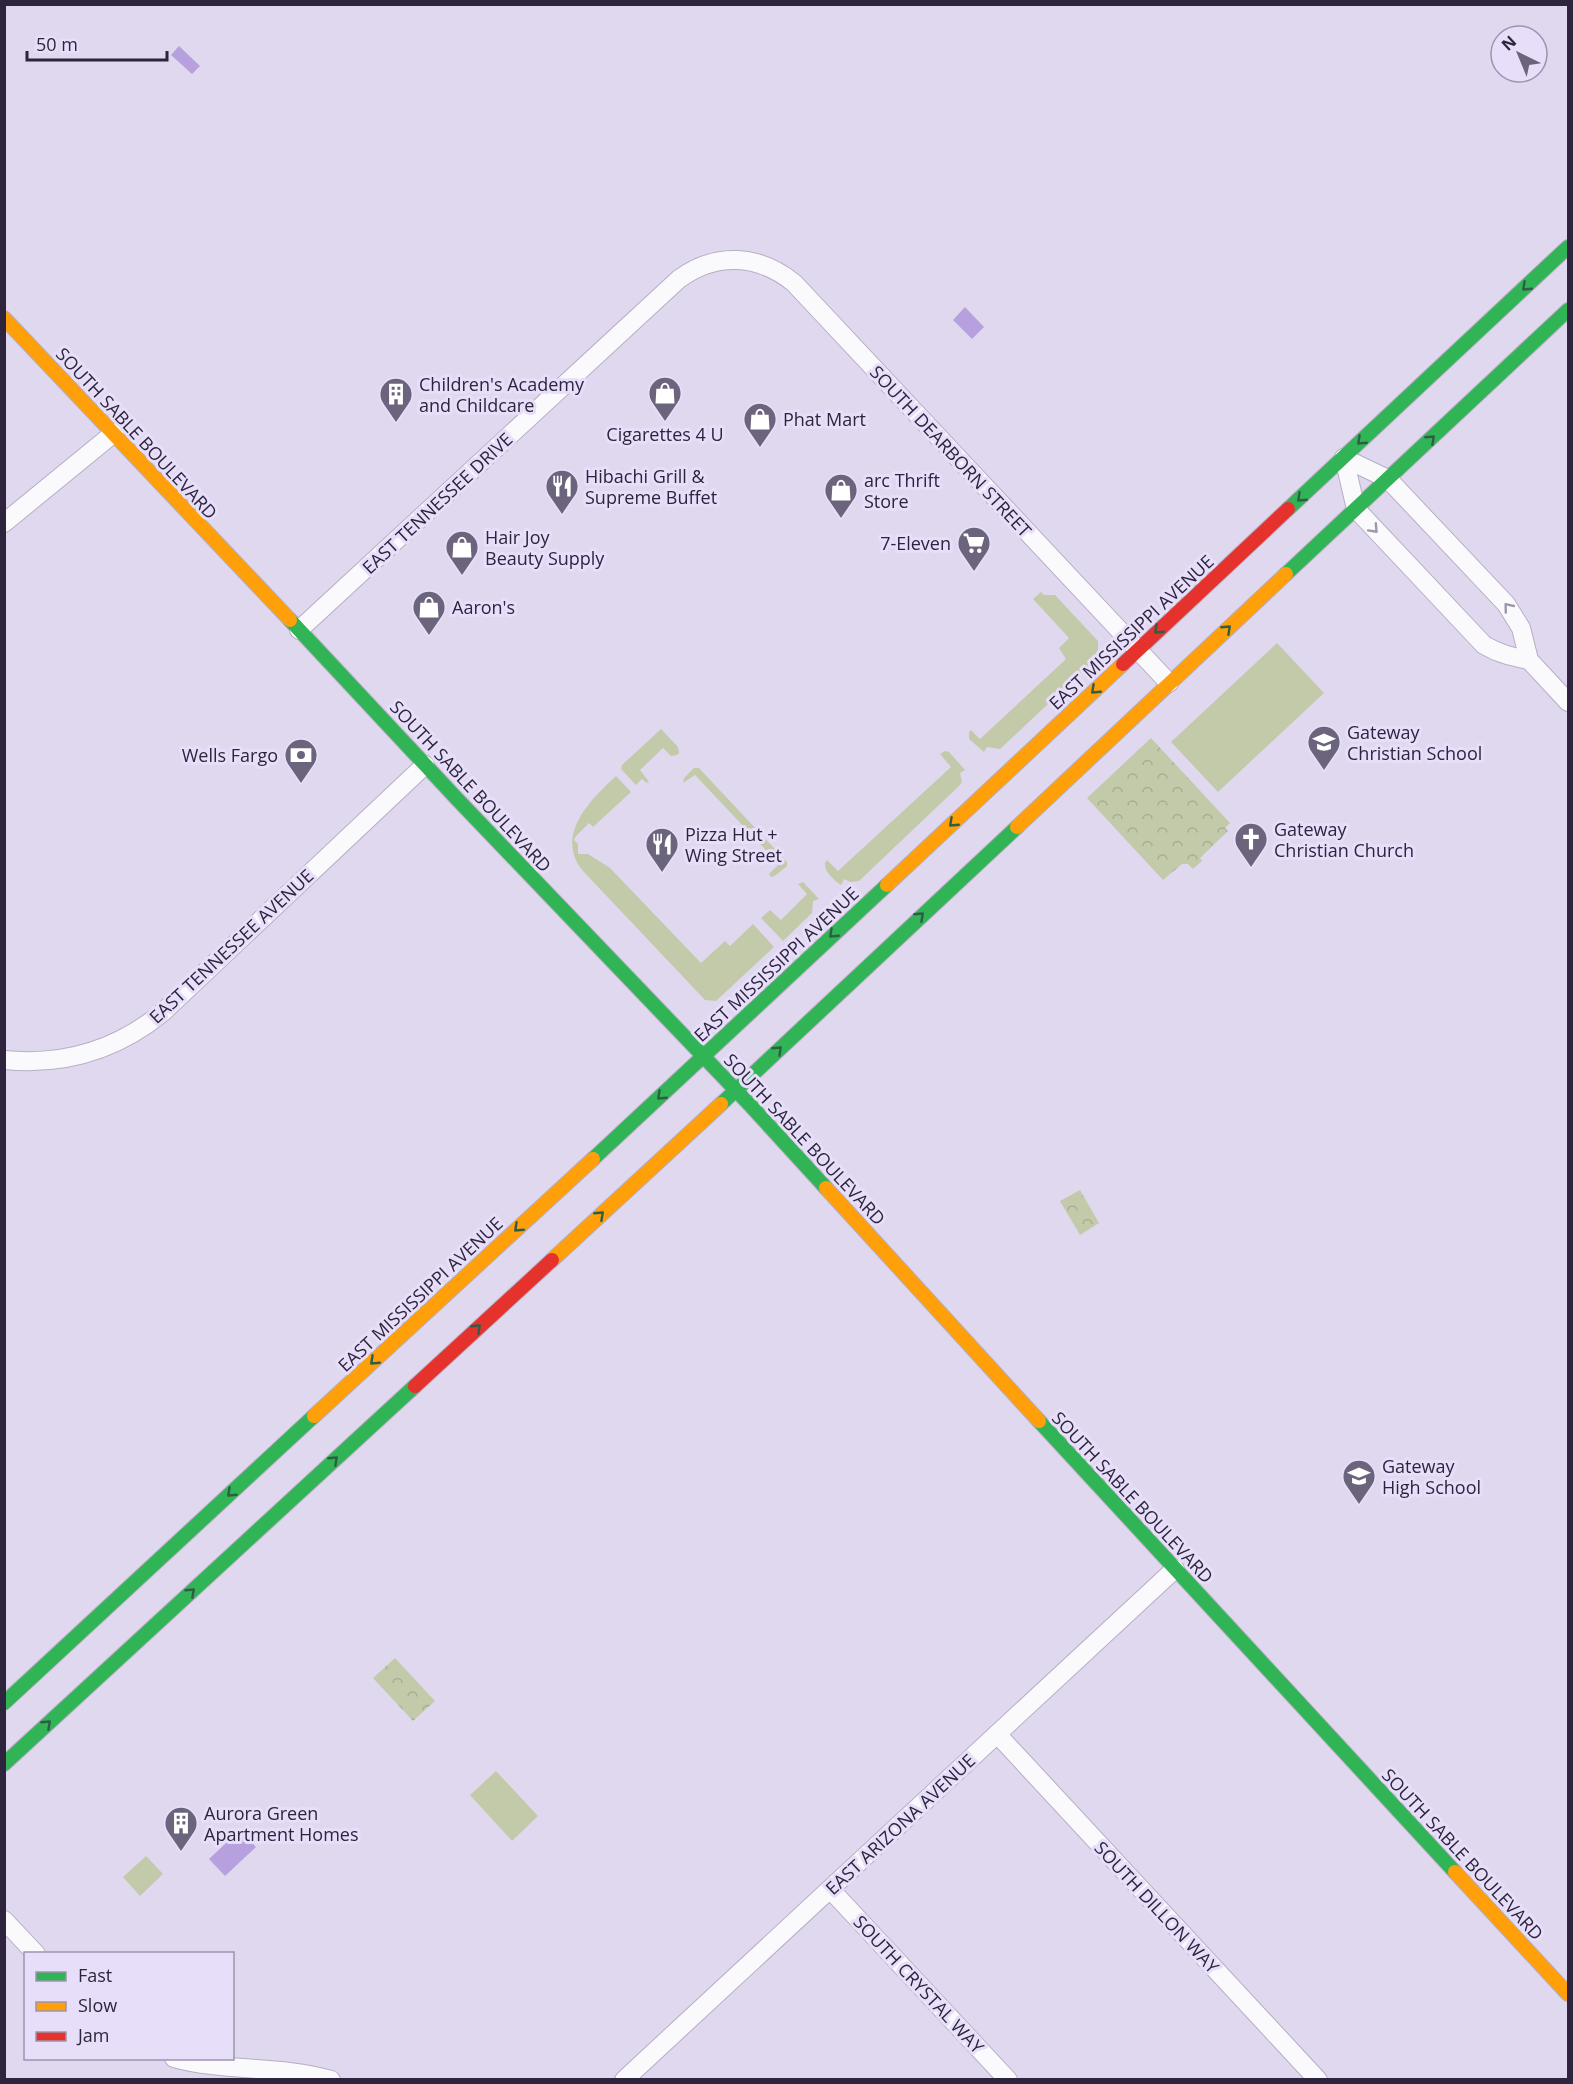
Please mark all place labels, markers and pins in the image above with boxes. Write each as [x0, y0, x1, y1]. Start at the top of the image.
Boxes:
place label: Children's Academy and Childcare [419, 372, 585, 417]
shop icon: Cigarettes 4 U [647, 375, 683, 422]
building icon: Children's Academy and Childcare [378, 376, 414, 423]
shop icon: Phat Mart [742, 401, 778, 448]
place label: Phat Mart [783, 407, 866, 431]
place label: Cigarettes 4 U [606, 422, 724, 446]
place label: Hibachi Grill & Supreme Buffet [585, 464, 717, 509]
restaurant icon: Hibachi Grill & Supreme Buffet [544, 468, 580, 515]
place label: arc Thrift Store [864, 468, 940, 513]
shop icon: arc Thrift Store [823, 472, 859, 519]
place label: Hair Joy Beauty Supply [485, 525, 605, 570]
supermarket icon: 7-Eleven [956, 525, 992, 572]
shop icon: Hair Joy Beauty Supply [444, 529, 480, 576]
place label: 7-Eleven [880, 531, 951, 555]
shop icon: Aaron's [411, 589, 447, 636]
place label: Aaron's [452, 595, 515, 619]
place label: Gateway Christian School [1347, 720, 1482, 765]
school or university icon: Gateway Christian School [1306, 724, 1342, 771]
bank icon: Wells Fargo [283, 737, 319, 784]
place label: Wells Fargo [182, 743, 278, 767]
place label: Gateway Christian Church [1274, 817, 1414, 862]
church icon: Gateway Christian Church [1233, 821, 1269, 868]
place label: Pizza Hut + Wing Street [685, 822, 782, 867]
restaurant icon: Pizza Hut + Wing Street [644, 826, 680, 873]
place label: Gateway High School [1382, 1454, 1481, 1499]
school or university icon: Gateway High School [1341, 1458, 1377, 1505]
place label: Aurora Green Apartment Homes [204, 1801, 359, 1846]
building icon: Aurora Green Apartment Homes [163, 1805, 199, 1852]

